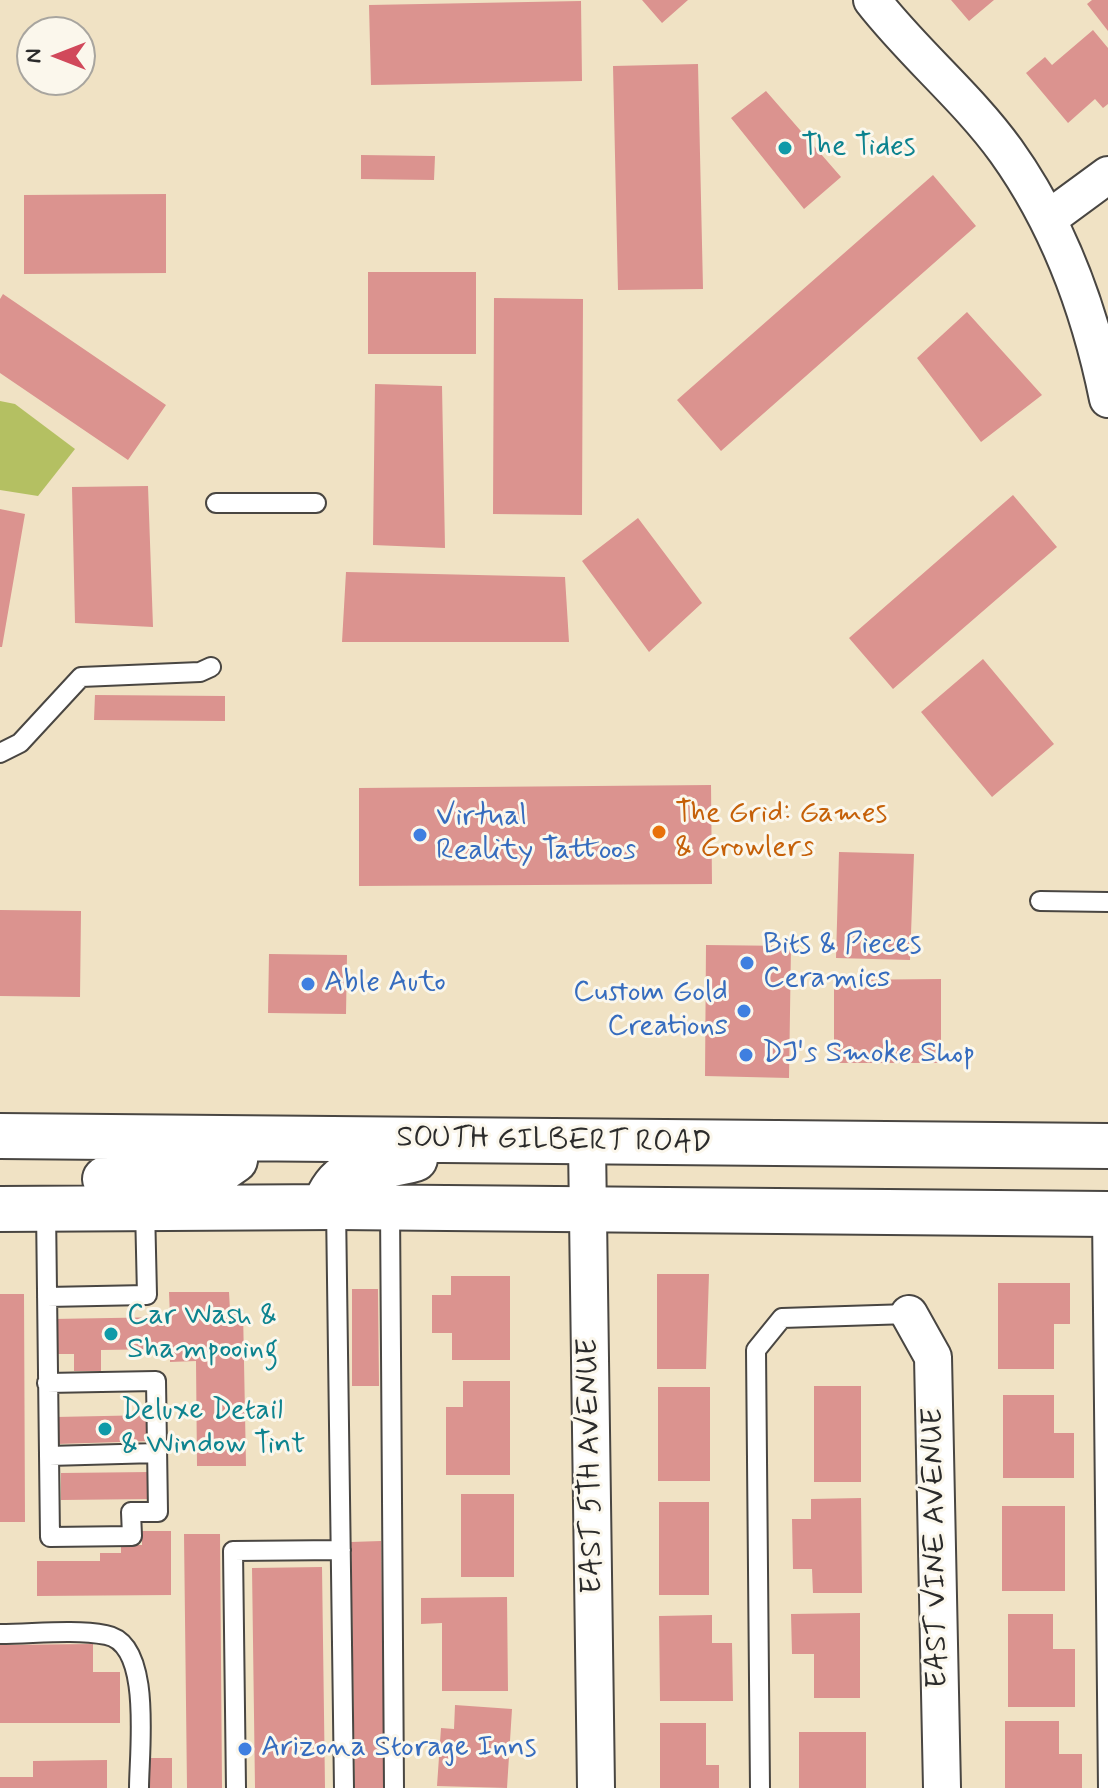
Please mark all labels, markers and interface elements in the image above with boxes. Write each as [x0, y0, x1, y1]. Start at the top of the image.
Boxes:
north arrow [16, 16, 96, 96]
text: N [20, 49, 48, 63]
place label: The Tides [801, 130, 916, 166]
marker: The Tides [776, 139, 794, 157]
place label: The Grid: Games & Growlers [675, 797, 887, 868]
place label: Virtual Reality Tattoos [436, 800, 636, 870]
marker: The Grid: Games & Growlers [650, 823, 668, 841]
marker: Virtual Reality Tattoos [411, 826, 429, 844]
place label: Bits & Pieces Ceramics [763, 928, 921, 998]
marker: Bits & Pieces Ceramics [738, 954, 756, 972]
place label: Able Auto [324, 966, 446, 1002]
marker: Able Auto [299, 975, 317, 993]
place label: Custom Gold Creations [573, 976, 728, 1046]
marker: Custom Gold Creations [735, 1002, 753, 1020]
place label: DJ's Smoke Shop [762, 1037, 975, 1073]
marker: DJ's Smoke Shop [737, 1046, 755, 1064]
street label: SOUTH GILBERT ROAD [396, 1121, 712, 1163]
place label: Car Wash & Shampooing [127, 1299, 278, 1370]
marker: Car Wash & Shampooing [102, 1325, 120, 1343]
street label: EAST 5TH AVENUE [572, 1338, 612, 1594]
place label: Deluxe Detail & Window Tint [121, 1394, 305, 1464]
street label: EAST VINE AVENUE [917, 1407, 957, 1689]
marker: Deluxe Detail & Window Tint [96, 1420, 114, 1438]
place label: Arizona Storage Inns [261, 1731, 537, 1767]
marker: Arizona Storage Inns [236, 1740, 254, 1758]

